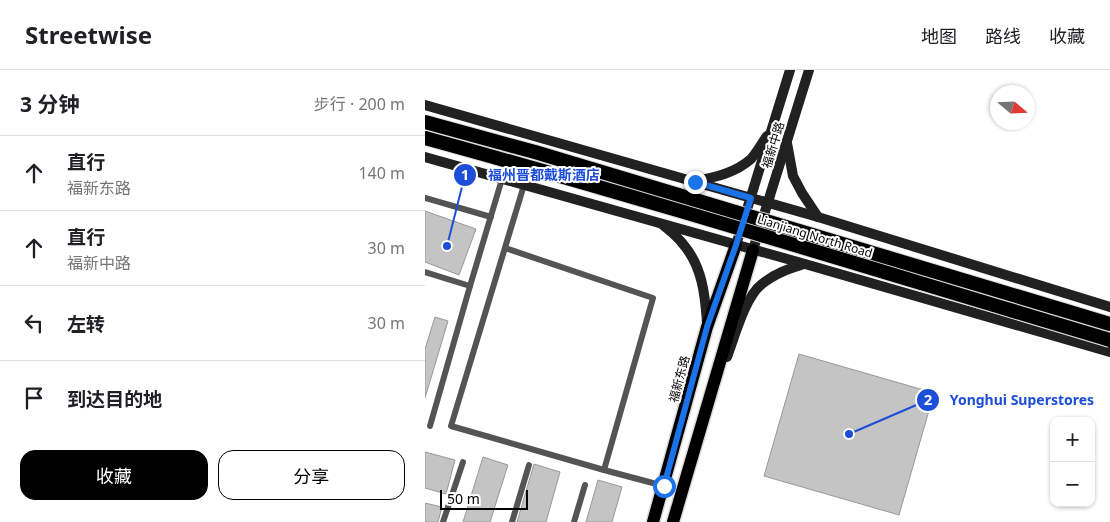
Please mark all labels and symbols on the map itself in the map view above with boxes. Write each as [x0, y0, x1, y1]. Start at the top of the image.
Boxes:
north arrow [990, 85, 1035, 130]
street label: 福新中路 [758, 120, 788, 170]
callout: 福州晋都戴斯酒店 [453, 160, 610, 189]
text: 1 [461, 164, 469, 184]
text: 福州晋都戴斯酒店 [488, 165, 600, 184]
route end [684, 171, 707, 194]
street label: Lianjiang North Road [755, 210, 875, 262]
street label: 福新东路 [665, 354, 693, 404]
callout: Yonghui Superstores [915, 385, 1104, 414]
text: 2 [924, 389, 933, 409]
text: Yonghui Superstores [950, 390, 1094, 409]
route start [653, 475, 676, 498]
scale bar [440, 487, 527, 510]

